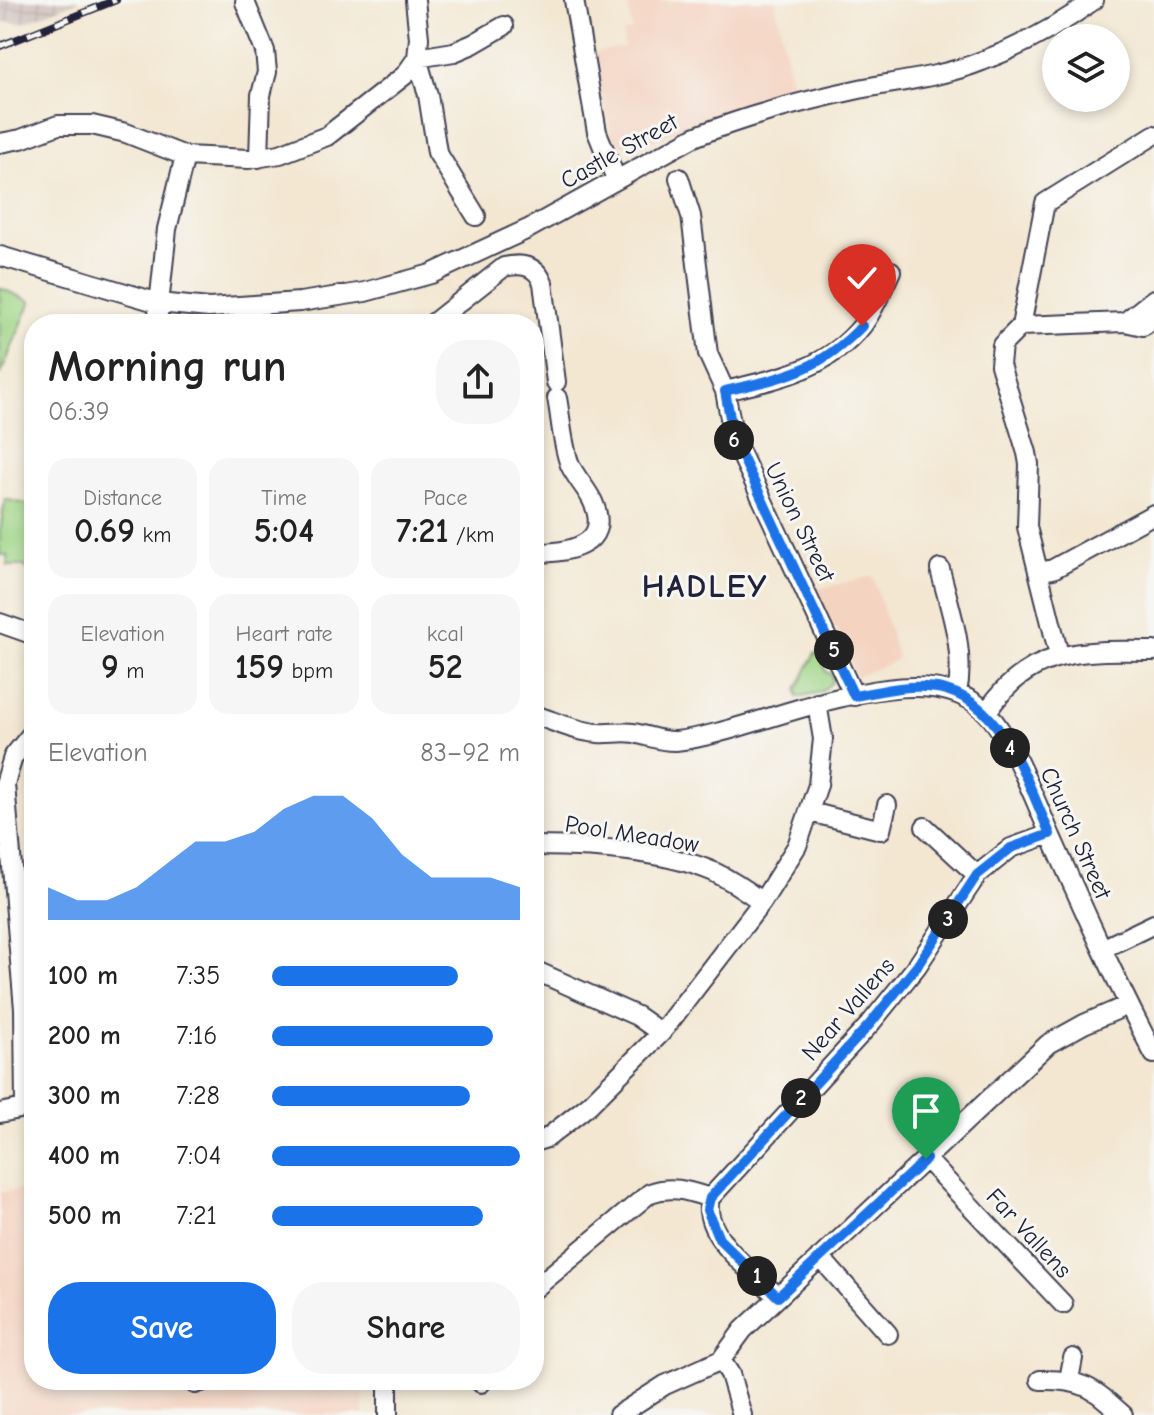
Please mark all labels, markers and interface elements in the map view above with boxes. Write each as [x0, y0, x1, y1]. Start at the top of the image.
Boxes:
map controls [1042, 24, 1130, 112]
button: layers [1042, 24, 1130, 112]
street label: Castle Street [556, 107, 683, 195]
pin [828, 244, 896, 326]
icon: check [840, 256, 884, 300]
button: share [436, 340, 520, 424]
text: Morning run [48, 341, 287, 392]
text: 06:39 [48, 397, 110, 427]
pin: 6 [714, 420, 754, 460]
text: 6 [728, 427, 740, 453]
street label: Union Street [759, 458, 841, 587]
text: Distance [83, 485, 162, 511]
text: Time [261, 485, 307, 511]
text: Pace [423, 485, 468, 511]
text: 0.69 [74, 511, 135, 551]
text: 5:04 [254, 511, 314, 551]
text: 7:21 [396, 511, 449, 551]
text: km [135, 522, 171, 548]
text: /km [449, 522, 495, 548]
district label: HADLEY [642, 568, 768, 605]
text: Elevation [81, 621, 165, 647]
text: Heart rate [235, 621, 332, 647]
text: kcal [427, 621, 464, 647]
pin: 5 [814, 630, 854, 670]
text: 5 [828, 637, 840, 663]
text: 9 [101, 647, 119, 687]
text: 159 [235, 647, 284, 687]
text: 52 [428, 647, 463, 687]
text: m [119, 658, 144, 684]
text: bpm [284, 658, 333, 684]
pin: 4 [990, 728, 1030, 768]
text: 4 [1005, 735, 1015, 761]
text: Elevation [48, 738, 148, 768]
text: 83–92 m [420, 738, 520, 768]
street label: Church Street [1034, 763, 1118, 904]
street label: Pool Meadow [563, 810, 702, 859]
pin: 3 [928, 899, 968, 939]
text: 3 [943, 906, 953, 932]
street label: Near Vallens [796, 952, 900, 1066]
text: 100 m [48, 961, 118, 991]
text: 7:35 [176, 961, 220, 991]
text: 200 m [48, 1021, 121, 1051]
text: 7:16 [176, 1021, 217, 1051]
pin [892, 1077, 960, 1159]
pin: 2 [781, 1078, 821, 1118]
text: 300 m [48, 1081, 121, 1111]
text: 7:28 [176, 1081, 220, 1111]
text: 2 [796, 1085, 806, 1111]
icon: arrive [904, 1089, 948, 1133]
text: 400 m [48, 1141, 120, 1171]
text: 7:04 [176, 1141, 221, 1171]
street label: Far Vallens [981, 1182, 1077, 1284]
text: 500 m [48, 1201, 122, 1231]
text: 7:21 [176, 1201, 217, 1231]
pin: 1 [737, 1256, 777, 1296]
text: 1 [753, 1263, 761, 1289]
button: Save [48, 1282, 276, 1374]
button: Share [292, 1282, 520, 1374]

